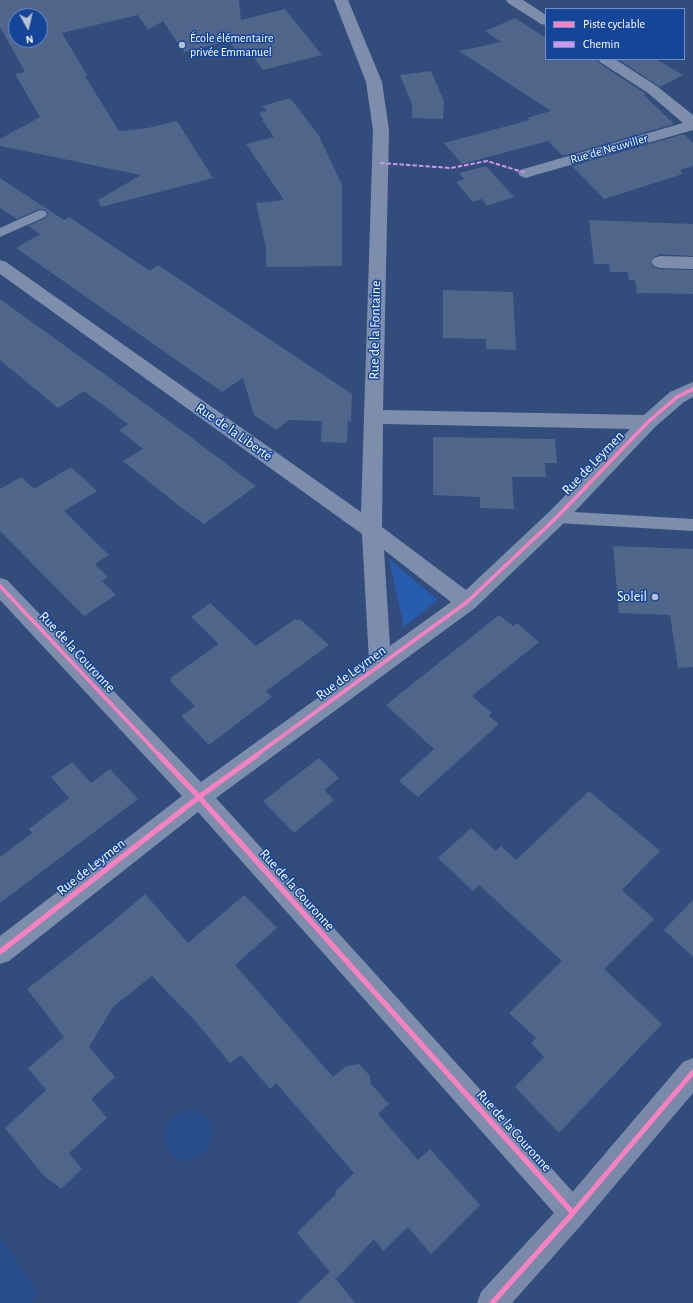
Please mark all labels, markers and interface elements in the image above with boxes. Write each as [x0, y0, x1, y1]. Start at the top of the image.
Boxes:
north arrow [8, 8, 48, 48]
legend [545, 8, 685, 60]
text: Piste cyclable [583, 18, 645, 30]
place label: École élémentaire privée Emmanuel [190, 31, 273, 59]
text: N [25, 33, 34, 45]
text: Chemin [583, 38, 620, 50]
marker: École élémentaire privée Emmanuel [177, 40, 187, 50]
street label: Rue de Neuwiller [569, 131, 649, 167]
street label: Rue de la Fontaine [366, 280, 384, 380]
street label: Rue de la Liberté [192, 399, 276, 465]
street label: Rue de Leymen [558, 428, 628, 498]
place label: Soleil [617, 589, 647, 605]
marker: Soleil [650, 592, 660, 602]
street label: Rue de la Couronne [35, 608, 119, 696]
street label: Rue de Leymen [313, 642, 389, 704]
street label: Rue de Leymen [53, 835, 129, 899]
street label: Rue de la Couronne [256, 846, 338, 934]
street label: Rue de la Couronne [473, 1087, 555, 1175]

